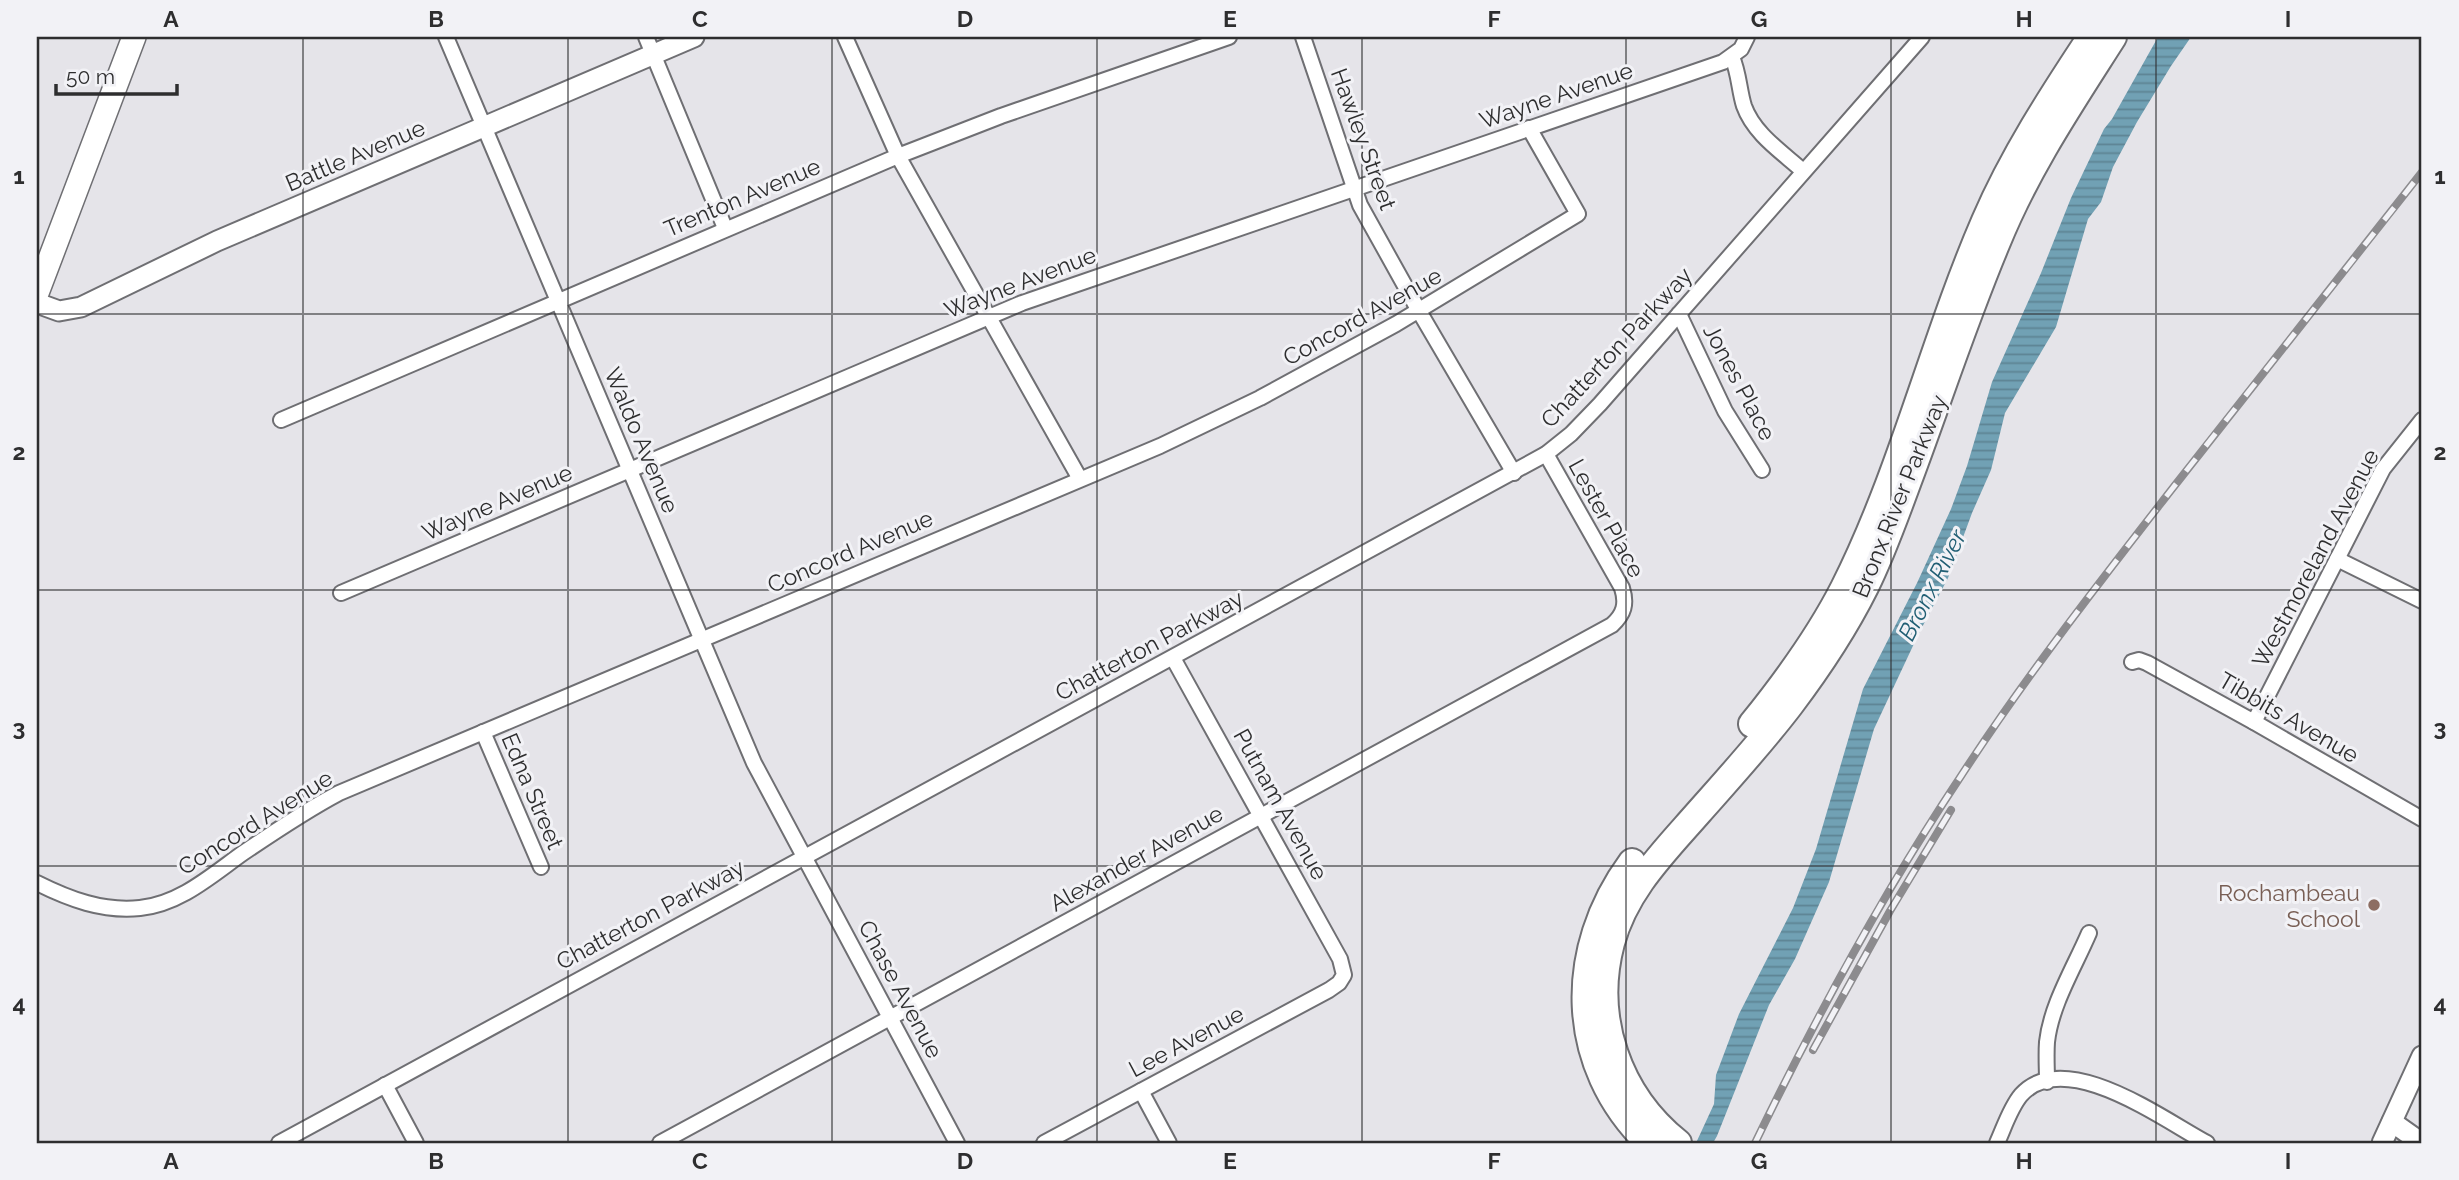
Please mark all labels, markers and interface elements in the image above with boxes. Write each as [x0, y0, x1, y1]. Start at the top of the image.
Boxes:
text: A [163, 5, 179, 32]
text: B [428, 5, 444, 32]
text: C [692, 5, 708, 32]
text: D [957, 5, 973, 32]
text: E [1223, 5, 1237, 32]
text: F [1487, 5, 1501, 32]
text: G [1751, 5, 1767, 32]
text: H [2015, 5, 2033, 32]
text: I [2285, 5, 2291, 32]
scale bar [56, 52, 177, 96]
street label: Wayne Avenue [1476, 56, 1636, 134]
text: 50 m [66, 64, 115, 89]
street label: Hawley Street [1326, 65, 1402, 214]
street label: Battle Avenue [281, 114, 429, 196]
street label: Trenton Avenue [660, 152, 824, 242]
text: 1 [13, 162, 25, 189]
text: 1 [2434, 162, 2446, 189]
street label: Wayne Avenue [940, 241, 1100, 323]
street label: Concord Avenue [1278, 261, 1446, 371]
street label: Chatterton Parkway [1535, 261, 1697, 433]
street label: Jones Place [1698, 319, 1782, 445]
street label: Waldo Avenue [599, 363, 685, 517]
street label: Bronx River Parkway [1846, 390, 1952, 602]
text: 2 [13, 438, 25, 465]
text: 2 [2434, 438, 2446, 465]
street label: Westmoreland Avenue [2246, 444, 2384, 672]
street label: Lester Place [1563, 454, 1651, 582]
street label: Wayne Avenue [418, 458, 576, 546]
street label: Concord Avenue [763, 504, 937, 598]
water label: Bronx River [1892, 525, 1972, 645]
street label: Chatterton Parkway [1050, 584, 1248, 706]
street label: Tibbits Avenue [2214, 666, 2364, 768]
text: 3 [13, 714, 25, 741]
text: 3 [2434, 714, 2446, 741]
street label: Putnam Avenue [1228, 724, 1334, 884]
street label: Edna Street [496, 729, 570, 853]
street label: Concord Avenue [173, 764, 337, 880]
street label: Alexander Avenue [1045, 799, 1227, 917]
street label: Chatterton Parkway [551, 853, 749, 975]
place label: Rochambeau School [2218, 879, 2361, 932]
marker: Rochambeau School [2366, 897, 2382, 913]
street label: Chase Avenue [853, 915, 949, 1063]
text: 4 [12, 990, 26, 1017]
text: 4 [2433, 990, 2447, 1017]
street label: Lee Avenue [1124, 999, 1248, 1083]
text: A [163, 1147, 179, 1174]
text: B [428, 1147, 444, 1174]
text: C [692, 1147, 708, 1174]
text: D [957, 1147, 973, 1174]
text: E [1223, 1147, 1237, 1174]
text: F [1487, 1147, 1501, 1174]
text: G [1751, 1147, 1767, 1174]
text: H [2015, 1147, 2033, 1174]
text: I [2285, 1147, 2291, 1174]

